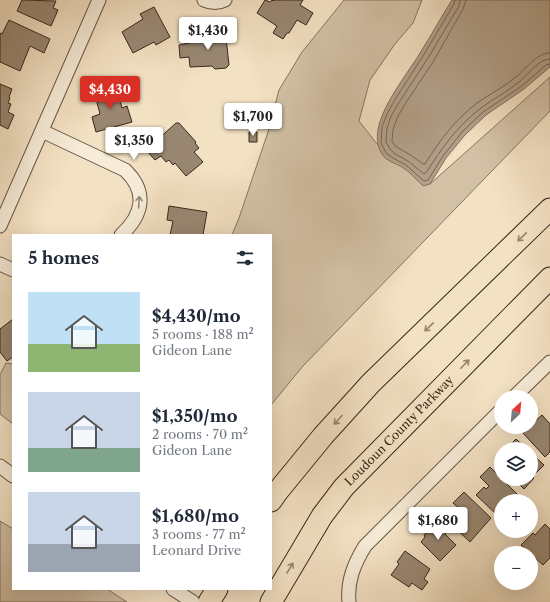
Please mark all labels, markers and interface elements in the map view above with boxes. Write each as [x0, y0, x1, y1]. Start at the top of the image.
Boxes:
pin: $1,430 [175, 17, 241, 51]
text: $1,430 [188, 22, 228, 38]
pin: $4,430 [77, 76, 143, 110]
text: $4,430 [89, 81, 131, 97]
pin: $1,700 [220, 103, 286, 137]
text: $1,700 [233, 108, 273, 124]
pin: $1,350 [101, 127, 167, 161]
text: $1,350 [114, 132, 154, 148]
one-way arrow [135, 196, 142, 209]
one-way arrow [517, 232, 527, 241]
icon: filters [234, 247, 256, 269]
text: 5 homes [28, 248, 99, 268]
text: $4,430/mo [152, 306, 241, 326]
icon: home [60, 308, 108, 356]
one-way arrow [424, 322, 434, 332]
text: 5 rooms · 188 m² [152, 326, 254, 342]
text: Gideon Lane [152, 342, 232, 358]
one-way arrow [460, 359, 470, 369]
street label: Loudoun County Parkway [341, 372, 457, 489]
north arrow [494, 390, 538, 434]
map controls [494, 390, 538, 590]
text: $1,350/mo [152, 406, 237, 426]
icon: home [60, 408, 108, 456]
one-way arrow [333, 415, 342, 425]
text: 2 rooms · 70 m² [152, 426, 248, 442]
text: Gideon Lane [152, 442, 232, 458]
button: layers [494, 442, 538, 486]
button: + [494, 494, 538, 538]
text: $1,680/mo [152, 506, 239, 526]
pin: $1,680 [405, 507, 471, 541]
icon: home [60, 508, 108, 556]
text: $1,680 [418, 512, 458, 528]
text: 3 rooms · 77 m² [152, 526, 246, 542]
text: Leonard Drive [152, 542, 241, 558]
button: − [494, 546, 538, 590]
one-way arrow [287, 562, 295, 574]

